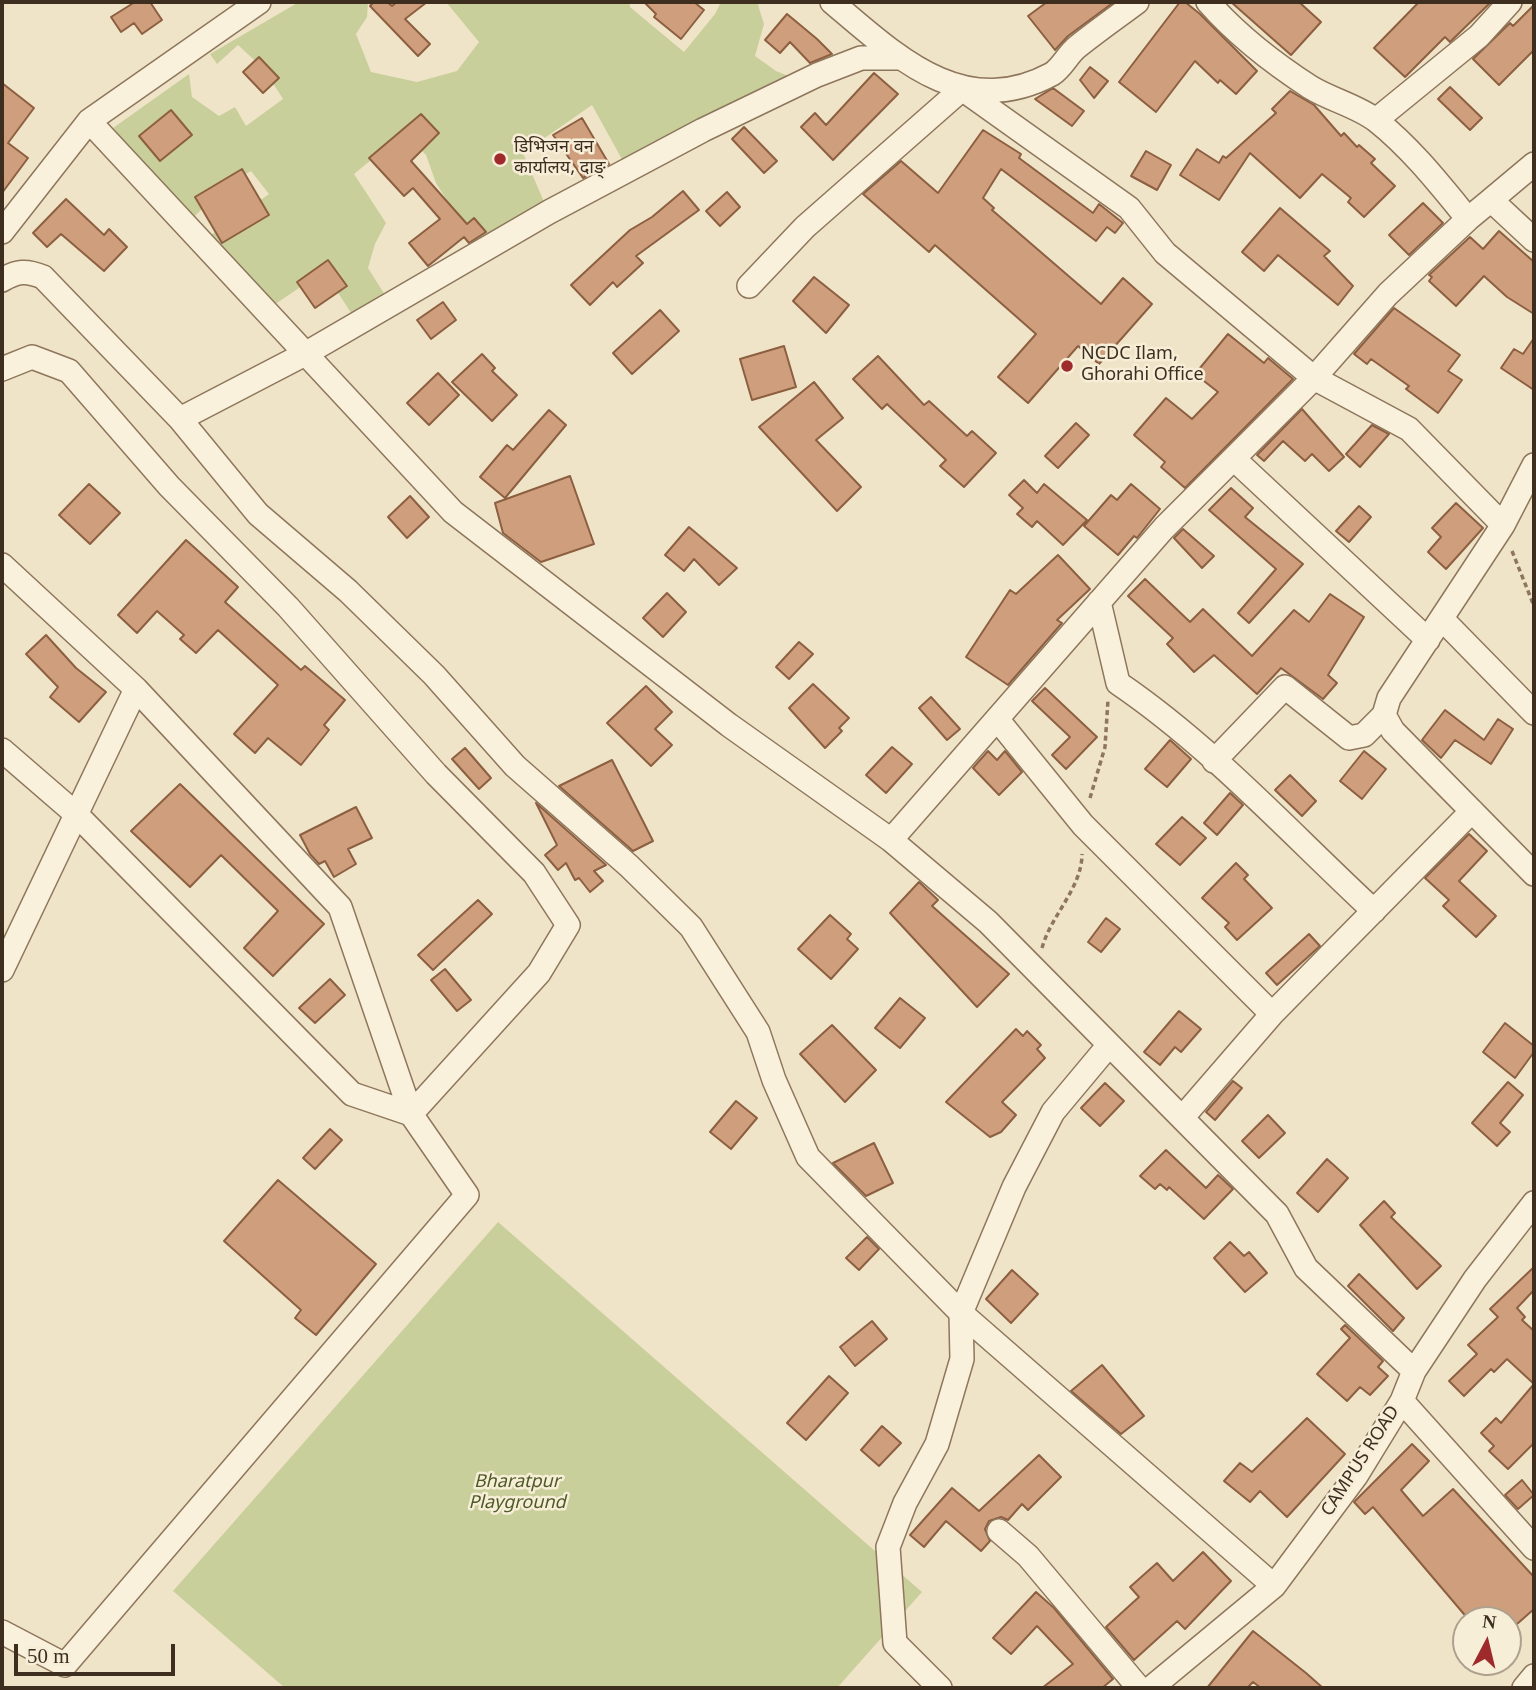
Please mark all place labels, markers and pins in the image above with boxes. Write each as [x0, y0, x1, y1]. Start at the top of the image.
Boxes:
place label: डिभिजन वन कार्यालय, दाङ् [514, 138, 605, 180]
marker: डिभिजन वन कार्यालय, दाङ् [492, 151, 508, 167]
place label: NCDC Ilam, Ghorahi Office [1081, 345, 1204, 388]
marker: NCDC Ilam, Ghorahi Office [1059, 358, 1075, 374]

